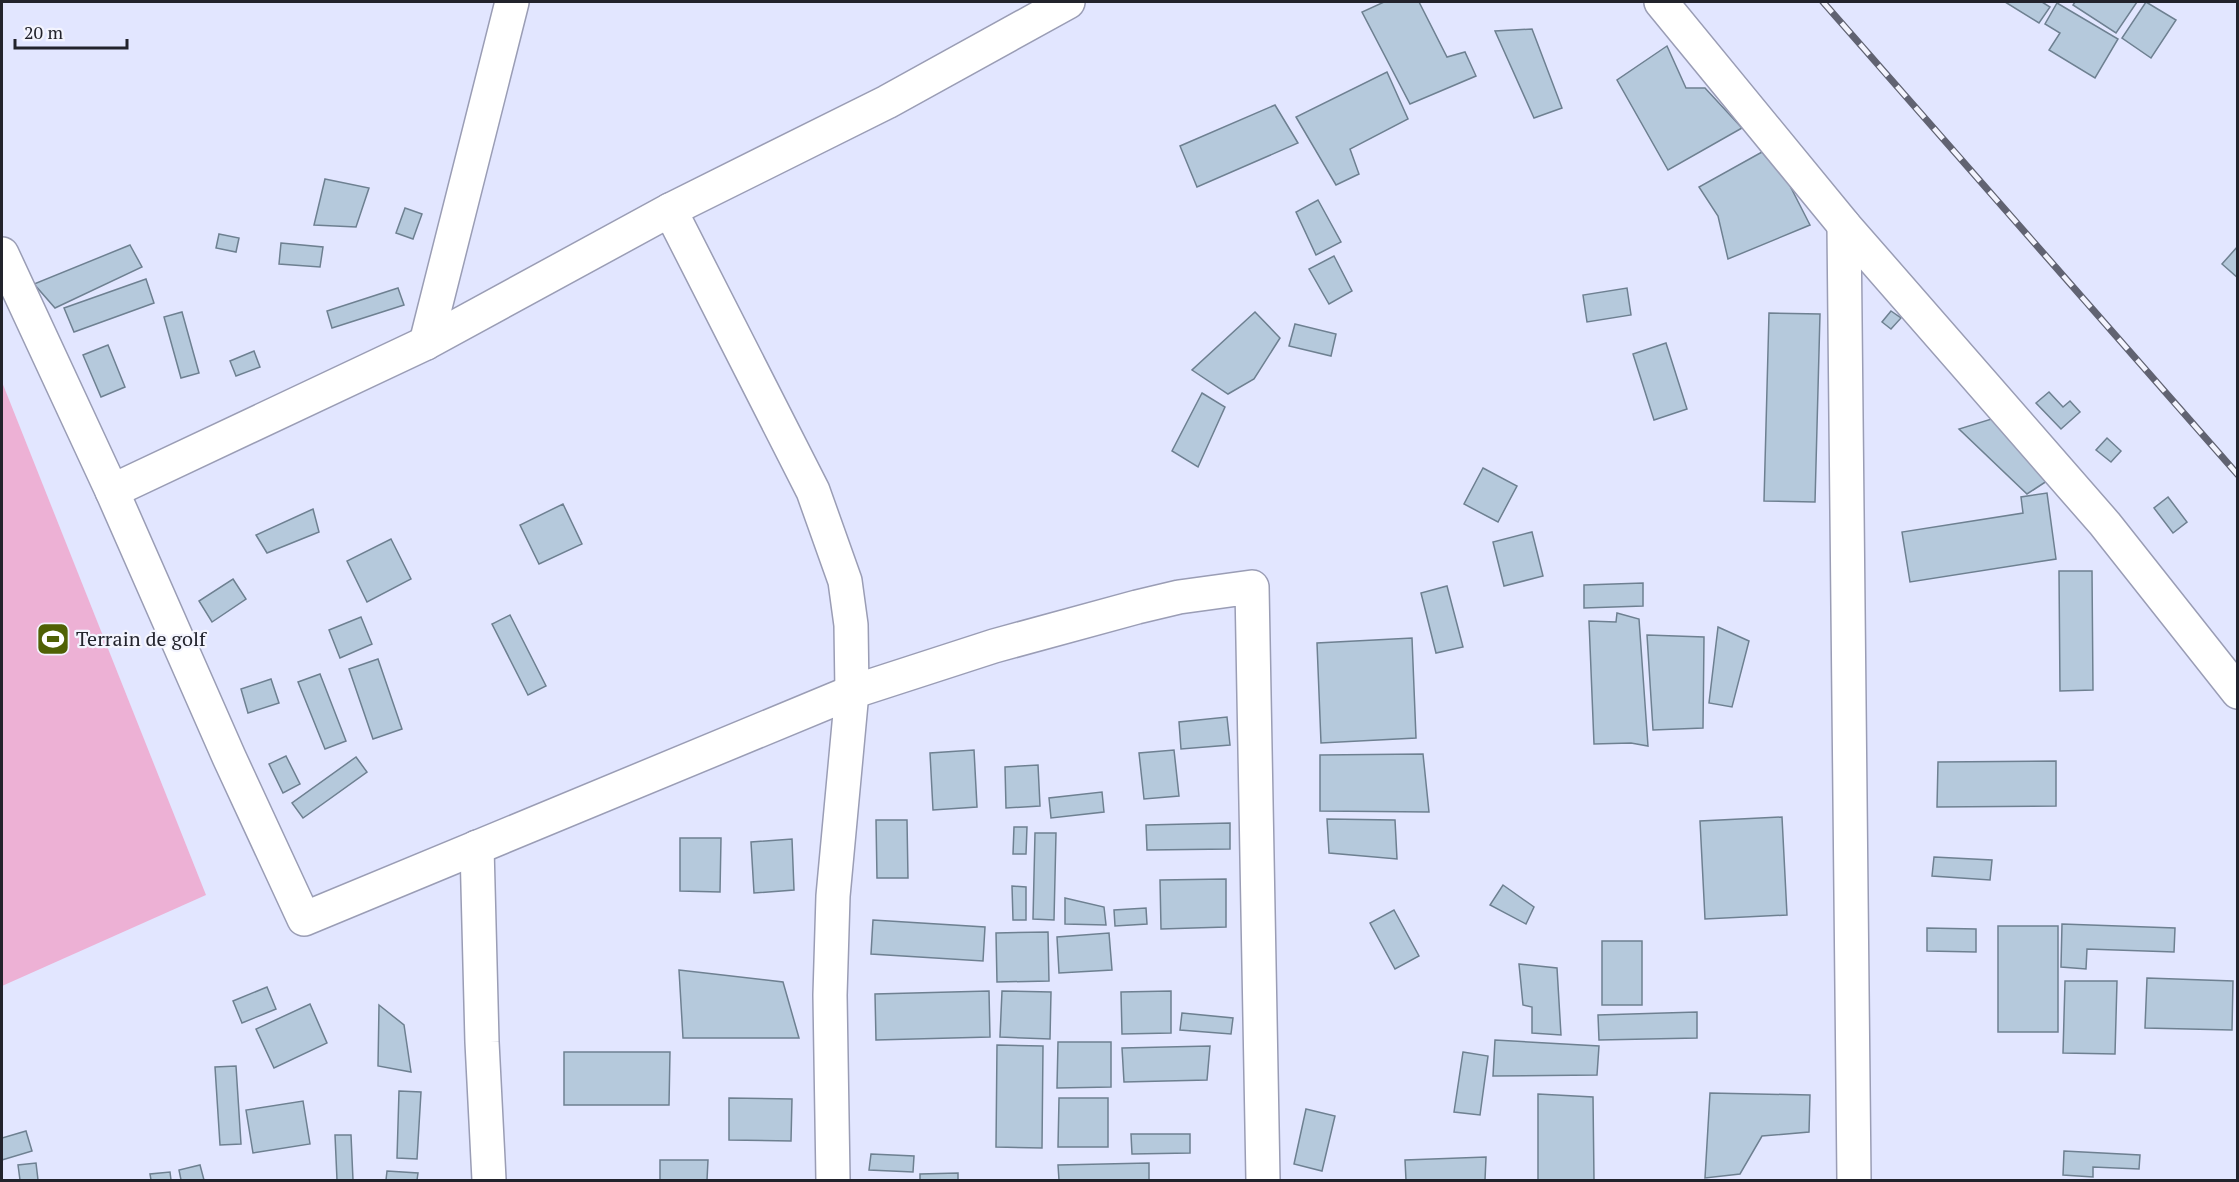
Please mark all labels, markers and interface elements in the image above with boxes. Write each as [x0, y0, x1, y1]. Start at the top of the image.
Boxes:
scale bar [15, 12, 128, 50]
text: 20 m [24, 20, 64, 44]
sports icon: Terrain de golf [35, 621, 71, 657]
place label: Terrain de golf [76, 625, 207, 652]

